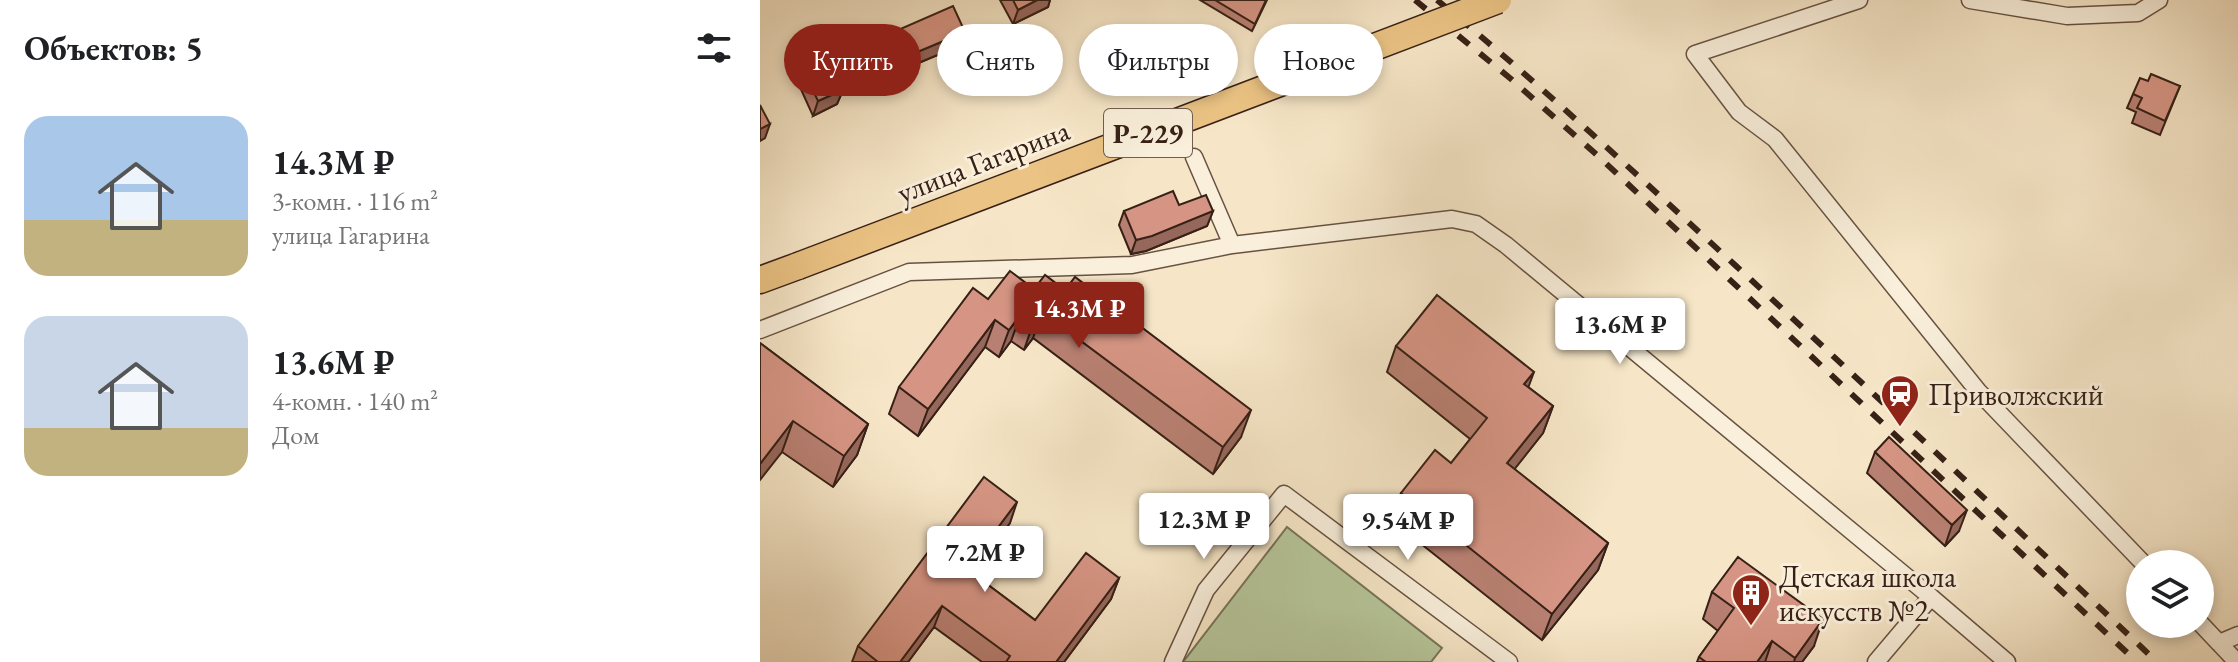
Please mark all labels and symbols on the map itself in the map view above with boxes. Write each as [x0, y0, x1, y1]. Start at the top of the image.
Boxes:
road number: Р-229 [1104, 109, 1192, 157]
street label: улица Гагарина [891, 110, 1075, 212]
pin: 14.3M ₽ [1005, 282, 1153, 350]
pin: 13.6M ₽ [1546, 298, 1694, 366]
station icon: Приволжский [1879, 373, 1921, 428]
place label: Приволжский [1928, 375, 2104, 414]
pin: 12.3M ₽ [1130, 493, 1278, 561]
pin: 9.54M ₽ [1334, 494, 1482, 562]
pin: 7.2M ₽ [920, 526, 1050, 594]
place label: Детская школа искусств №2 [1779, 557, 1956, 630]
building icon: Детская школа искусств №2 [1730, 572, 1772, 627]

